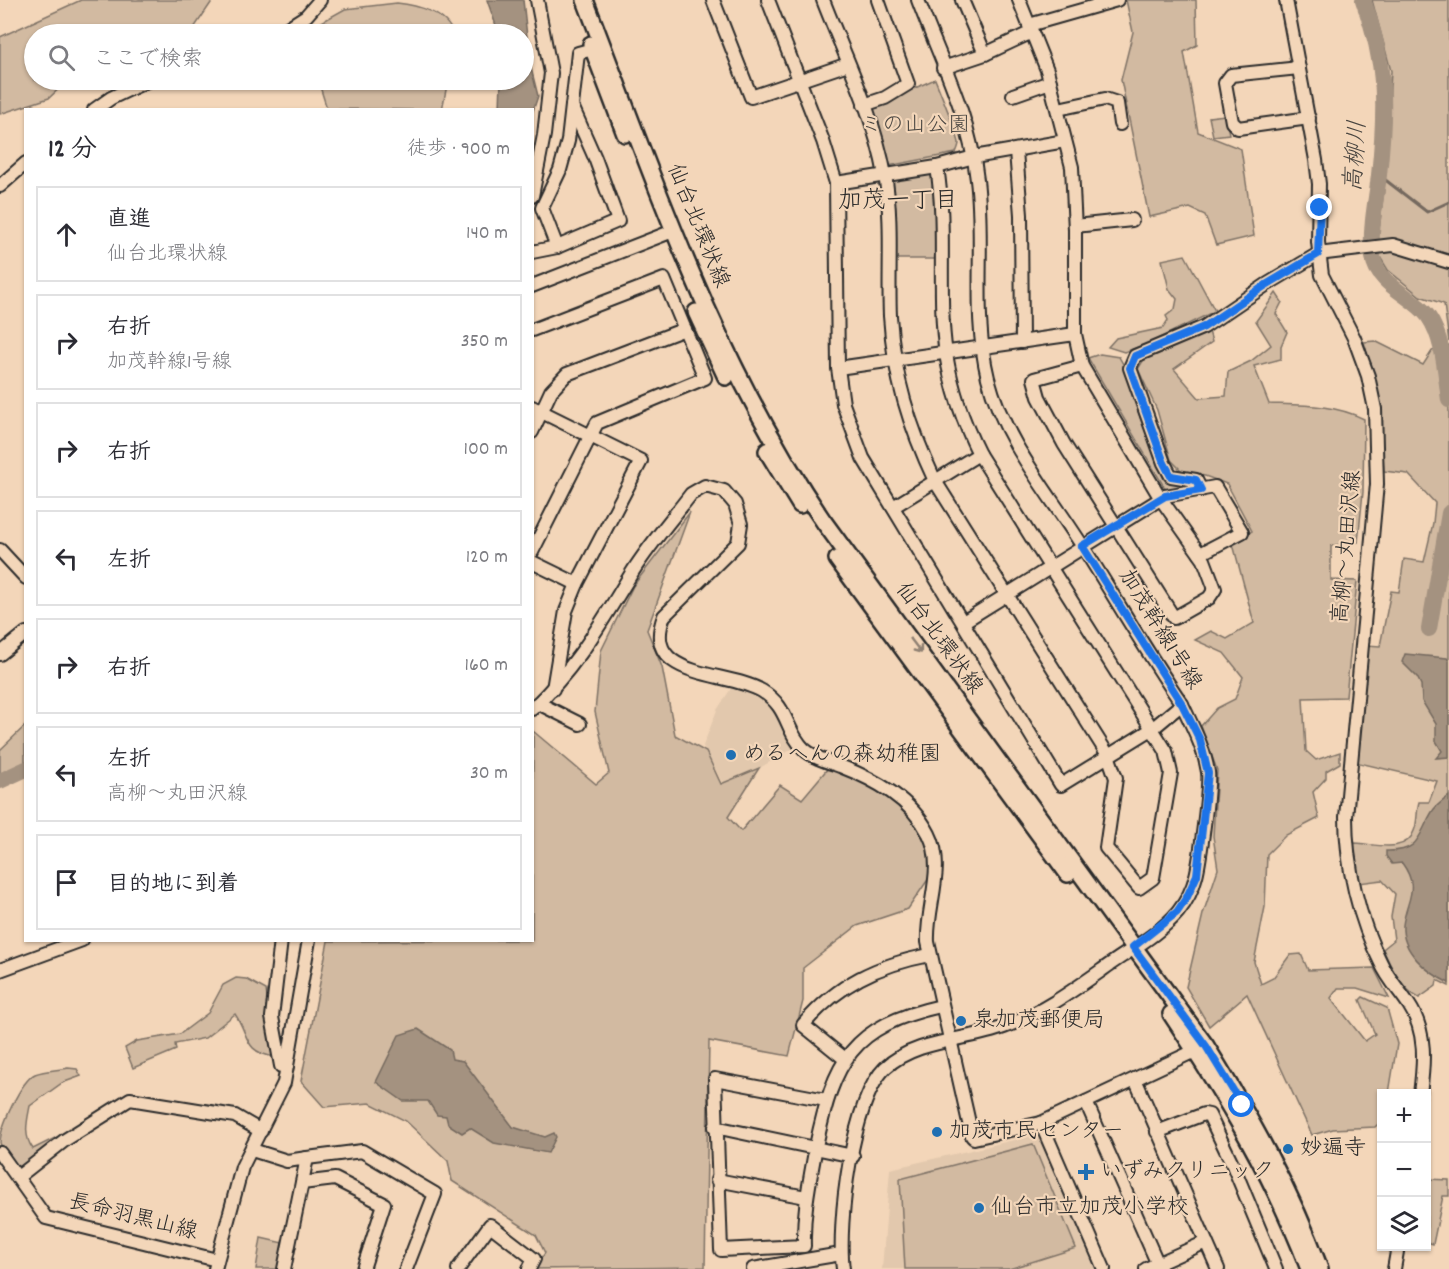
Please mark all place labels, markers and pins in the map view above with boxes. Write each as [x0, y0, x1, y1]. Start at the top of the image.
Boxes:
place label: めるへんの森幼稚園 [743, 740, 941, 771]
marker: めるへんの森幼稚園 [724, 748, 738, 762]
place label: 泉加茂郵便局 [973, 1006, 1105, 1037]
marker: 泉加茂郵便局 [954, 1014, 968, 1028]
place label: 加茂市民センター [949, 1117, 1124, 1148]
marker: 加茂市民センター [930, 1125, 944, 1139]
place label: 妙遍寺 [1300, 1134, 1366, 1165]
marker: 妙遍寺 [1281, 1142, 1295, 1156]
place label: いずみクリニック [1100, 1157, 1274, 1188]
marker: いずみクリニック [1077, 1163, 1095, 1181]
place label: 仙台市立加茂小学校 [991, 1193, 1189, 1224]
marker: 仙台市立加茂小学校 [972, 1201, 986, 1215]

